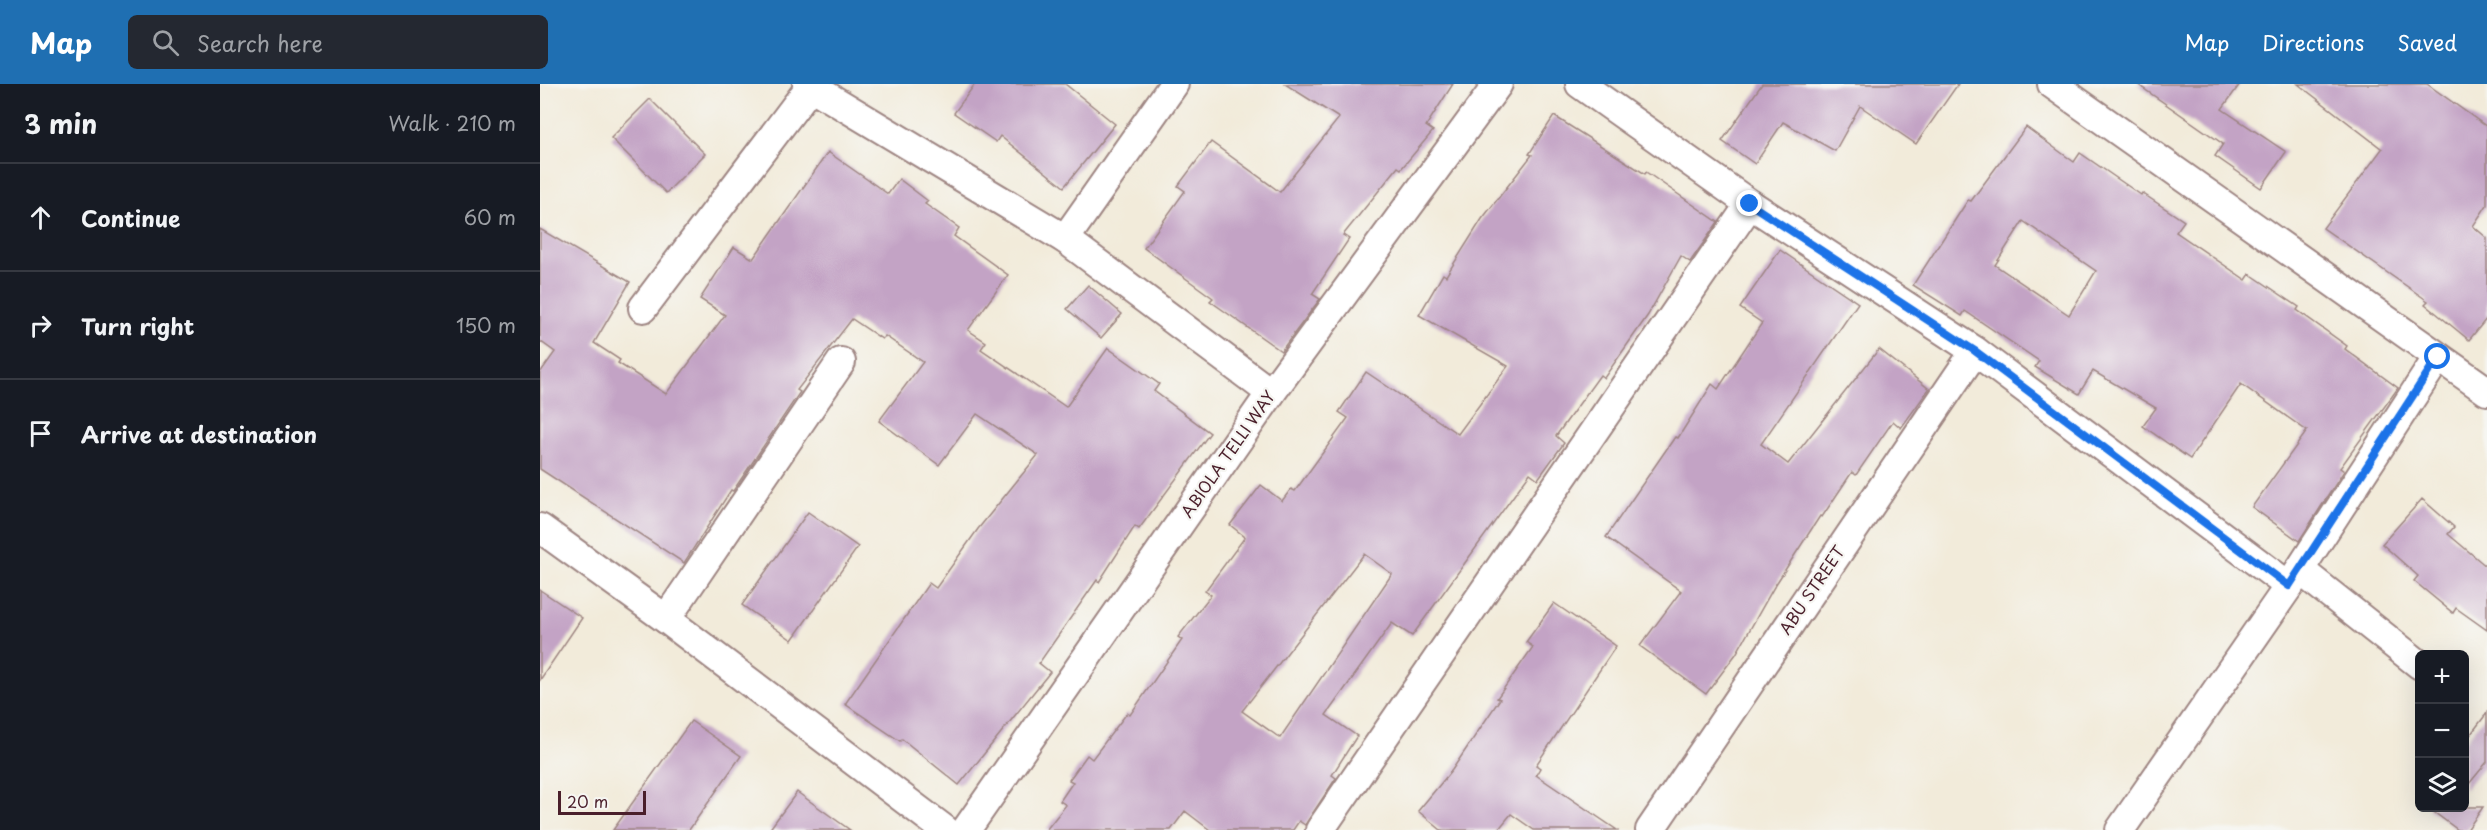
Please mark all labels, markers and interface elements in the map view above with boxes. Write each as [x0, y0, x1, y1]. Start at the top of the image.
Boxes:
search box [128, 15, 548, 69]
text: Map [30, 21, 92, 64]
icon: search [149, 26, 182, 59]
text: Search here [197, 26, 323, 59]
text: Map [2184, 26, 2229, 58]
text: Directions [2262, 26, 2364, 58]
text: Saved [2397, 26, 2457, 58]
text: 3 min [24, 104, 97, 143]
text: Walk · 210 m [389, 108, 516, 138]
route end [1736, 190, 1762, 216]
icon: ahead [24, 201, 57, 234]
text: Continue [81, 201, 180, 234]
text: 60 m [464, 202, 516, 232]
icon: right [24, 309, 57, 342]
text: Turn right [81, 309, 194, 342]
text: 150 m [456, 310, 516, 340]
route start [2424, 343, 2450, 369]
street label: ABIOLA TELLI WAY [1174, 385, 1280, 522]
icon: arrive [24, 417, 57, 450]
text: Arrive at destination [81, 417, 317, 450]
street label: ABU STREET [1773, 540, 1850, 639]
map controls [2415, 650, 2469, 812]
button: + [2415, 650, 2469, 704]
button: − [2415, 704, 2469, 758]
button: layers [2415, 758, 2469, 812]
scale bar [558, 788, 646, 816]
text: 20 m [567, 789, 608, 813]

